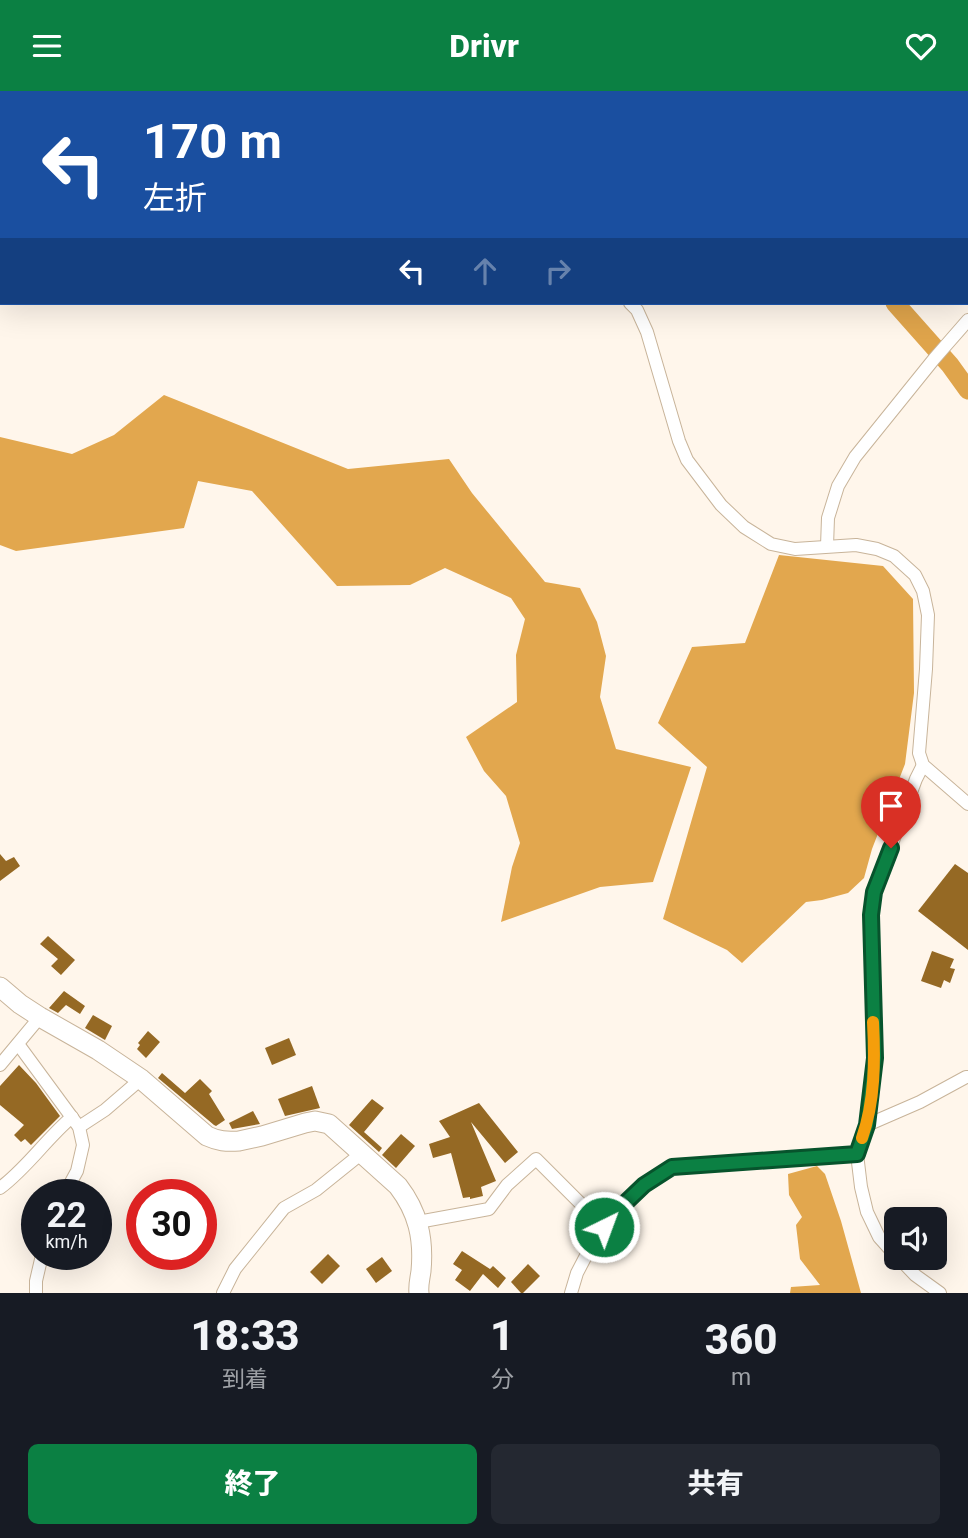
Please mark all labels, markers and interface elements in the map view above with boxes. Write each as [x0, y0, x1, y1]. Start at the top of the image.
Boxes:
icon: menu [28, 27, 66, 65]
text: Drivr [449, 27, 519, 65]
icon: heart [902, 27, 940, 65]
text: 170 m [143, 113, 282, 170]
icon: left [28, 119, 119, 210]
text: 左折 [143, 179, 207, 217]
icon: left [393, 252, 431, 290]
icon: ahead [466, 252, 504, 290]
icon: right [539, 252, 577, 290]
pin [861, 776, 921, 848]
icon: arrive [872, 787, 910, 825]
speed limit sign: 30 [126, 1179, 217, 1270]
position arrow [567, 1190, 641, 1264]
text: 22 [46, 1195, 87, 1236]
map controls [884, 1207, 947, 1270]
button: sound [884, 1207, 947, 1270]
text: km/h [45, 1231, 88, 1252]
text: 18:33 [190, 1311, 300, 1360]
text: 1 [490, 1311, 514, 1360]
text: 360 [705, 1315, 777, 1364]
text: m [731, 1364, 751, 1391]
text: 到着 [222, 1366, 268, 1393]
text: 分 [491, 1366, 514, 1393]
button: 終了 [28, 1444, 477, 1524]
button: 共有 [491, 1444, 940, 1524]

